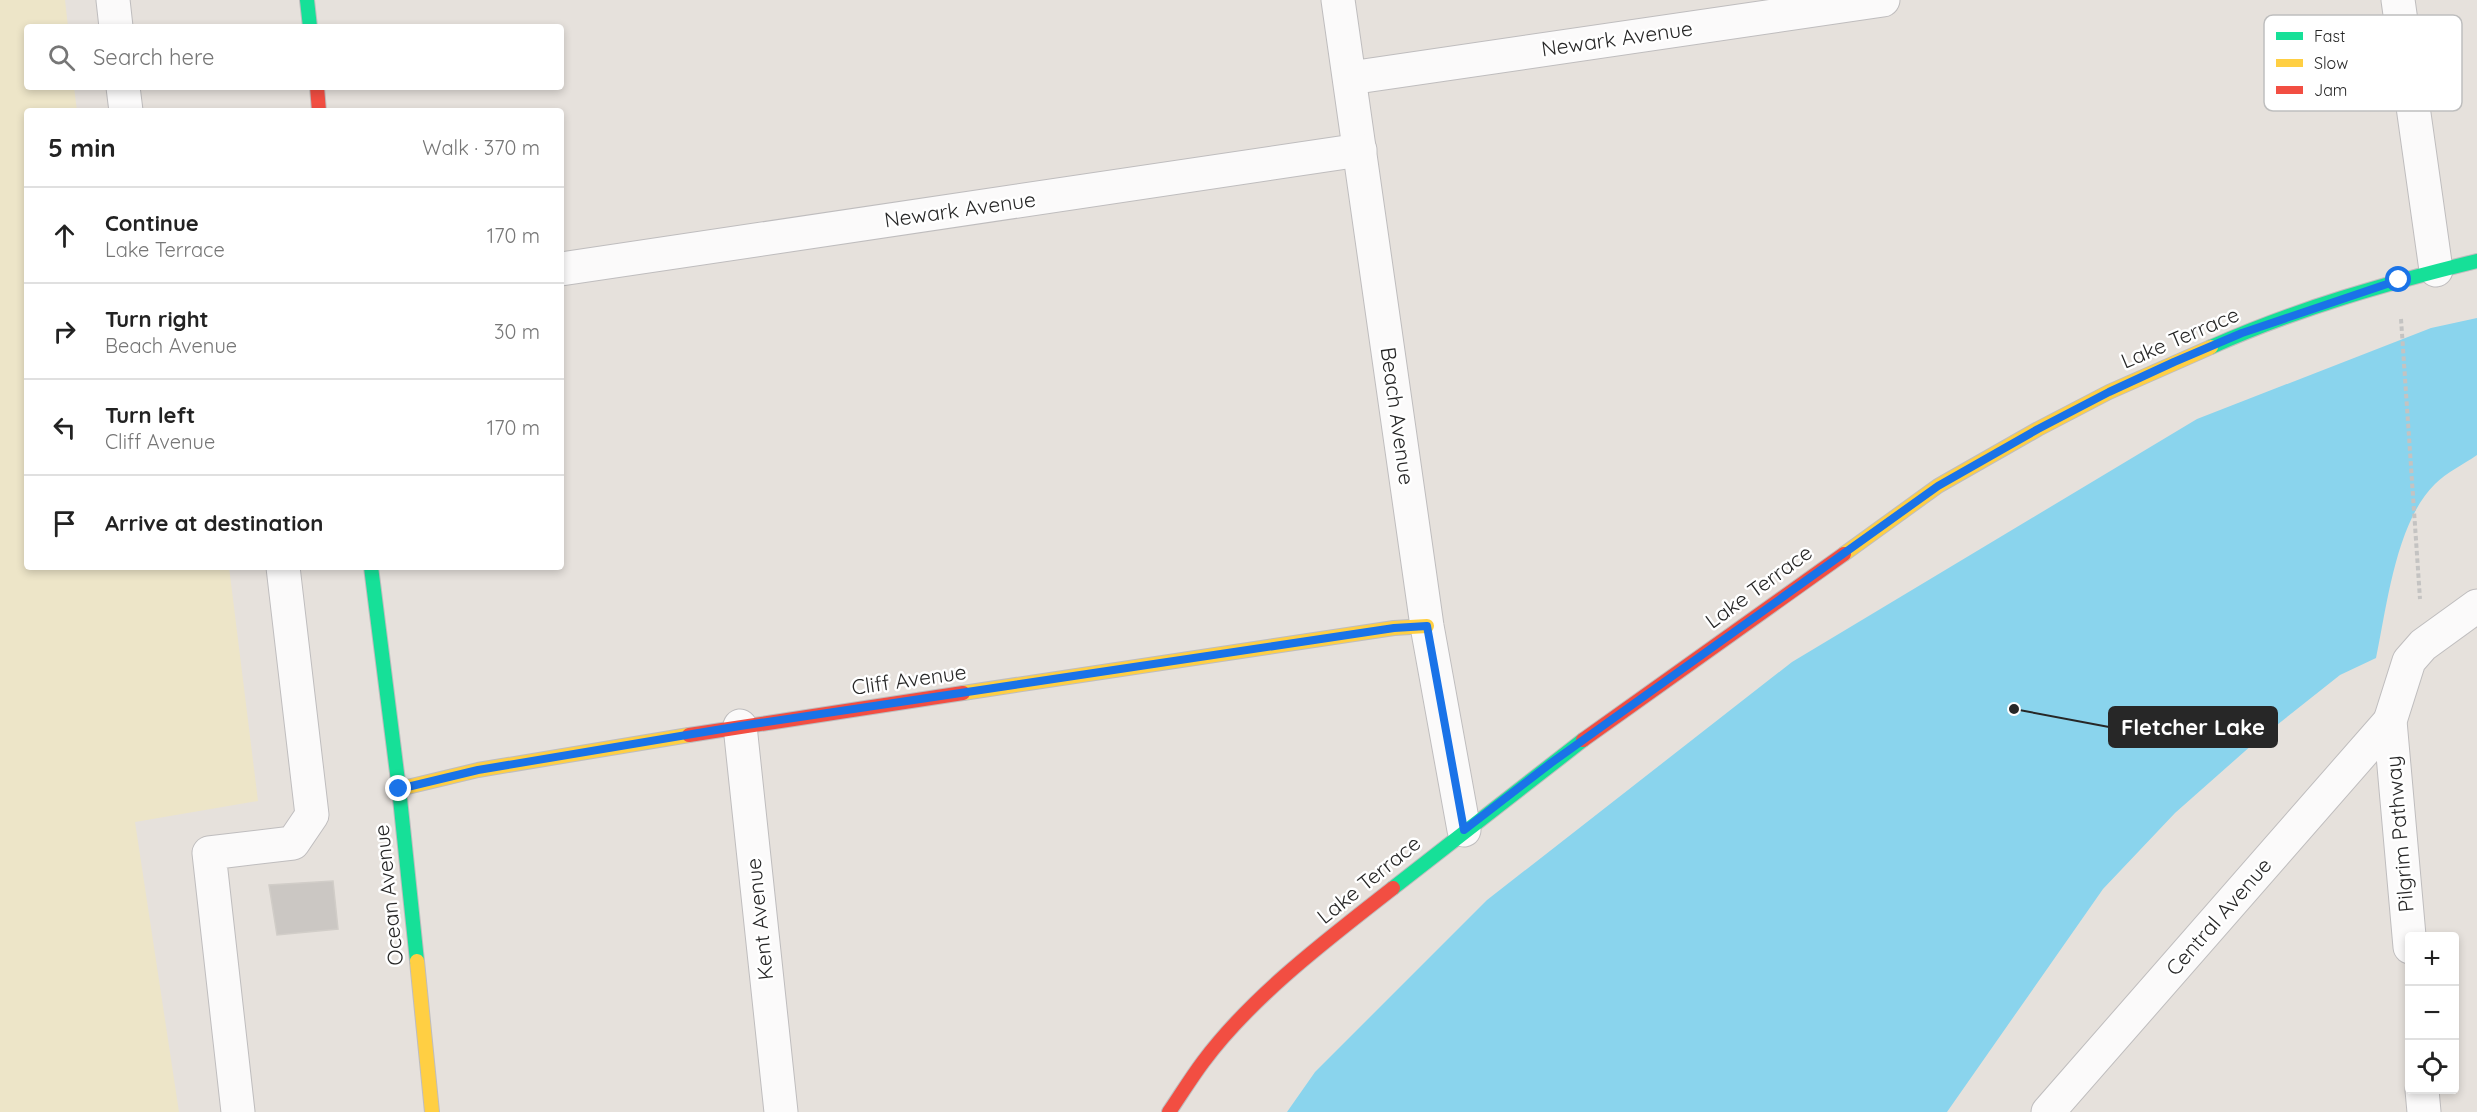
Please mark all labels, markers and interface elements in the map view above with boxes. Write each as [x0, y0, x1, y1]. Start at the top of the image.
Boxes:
street label: Newark Avenue [1539, 15, 1694, 62]
legend [2264, 15, 2462, 111]
search box [24, 24, 564, 90]
text: Fast [2314, 26, 2345, 46]
icon: search [45, 41, 78, 74]
text: Search here [93, 43, 214, 71]
text: Slow [2314, 53, 2348, 73]
text: Jam [2314, 80, 2347, 100]
text: 5 min [48, 131, 116, 164]
text: Walk · 370 m [422, 135, 540, 160]
street label: Newark Avenue [882, 186, 1037, 233]
text: Continue [105, 209, 199, 237]
icon: ahead [48, 219, 81, 252]
text: 170 m [487, 223, 540, 248]
text: Lake Terrace [105, 237, 225, 262]
route start [2385, 266, 2411, 292]
street label: Lake Terrace [2117, 301, 2243, 374]
text: Turn right [105, 305, 209, 333]
icon: right [48, 315, 81, 348]
text: 30 m [494, 319, 540, 344]
text: Beach Avenue [105, 333, 237, 358]
street label: Beach Avenue [1375, 345, 1421, 486]
text: Turn left [105, 401, 195, 429]
icon: left [48, 411, 81, 444]
text: 170 m [487, 415, 540, 440]
text: Cliff Avenue [105, 429, 215, 454]
icon: arrive [48, 507, 81, 540]
text: Arrive at destination [105, 509, 323, 537]
street label: Lake Terrace [1700, 539, 1817, 634]
street label: Cliff Avenue [850, 658, 968, 700]
callout: Fletcher Lake [2109, 707, 2277, 747]
text: Fletcher Lake [2121, 713, 2265, 741]
street label: Pilgrim Pathway [2379, 755, 2419, 913]
route end [385, 775, 411, 801]
street label: Ocean Avenue [368, 823, 408, 967]
street label: Lake Terrace [1311, 830, 1425, 929]
street label: Central Avenue [2160, 852, 2277, 981]
street label: Kent Avenue [740, 857, 778, 981]
map controls [2405, 932, 2459, 1094]
button: + [2405, 932, 2459, 986]
button: − [2405, 986, 2459, 1040]
button: locate [2405, 1040, 2459, 1094]

